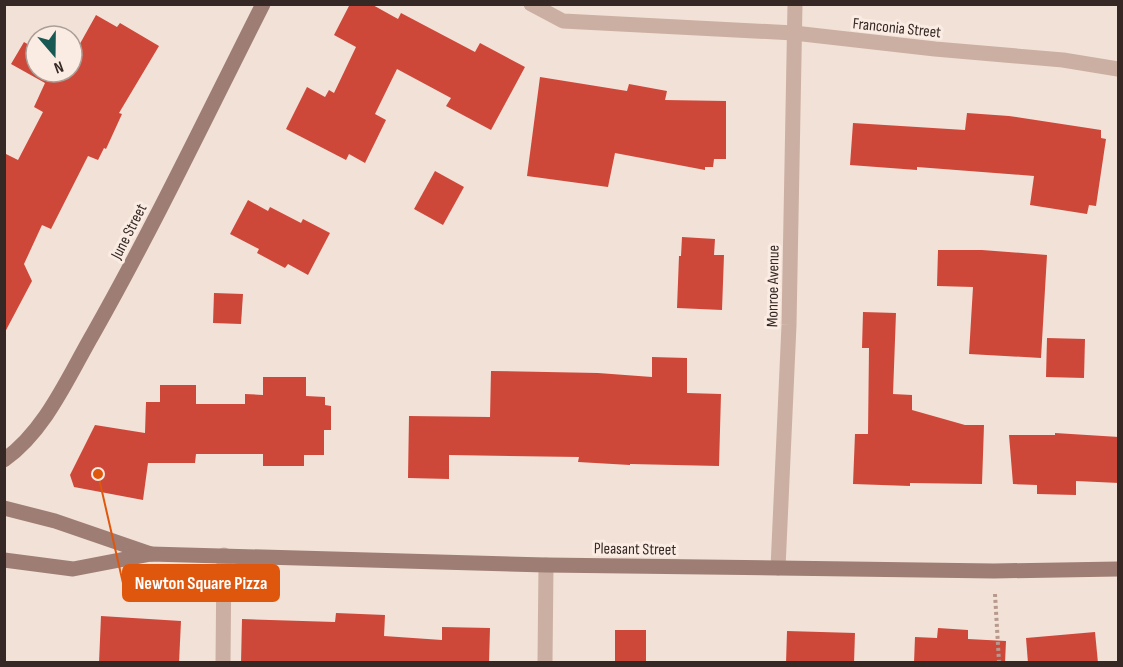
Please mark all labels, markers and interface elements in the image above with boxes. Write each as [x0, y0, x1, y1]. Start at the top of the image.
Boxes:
street label: Franconia Street [852, 14, 942, 43]
north arrow [24, 24, 84, 84]
text: N [51, 56, 66, 77]
street label: June Street [107, 201, 151, 263]
street label: Monroe Avenue [763, 245, 784, 327]
street label: Pleasant Street [594, 539, 676, 560]
callout: Newton Square Pizza [123, 565, 279, 601]
text: Newton Square Pizza [135, 573, 267, 594]

